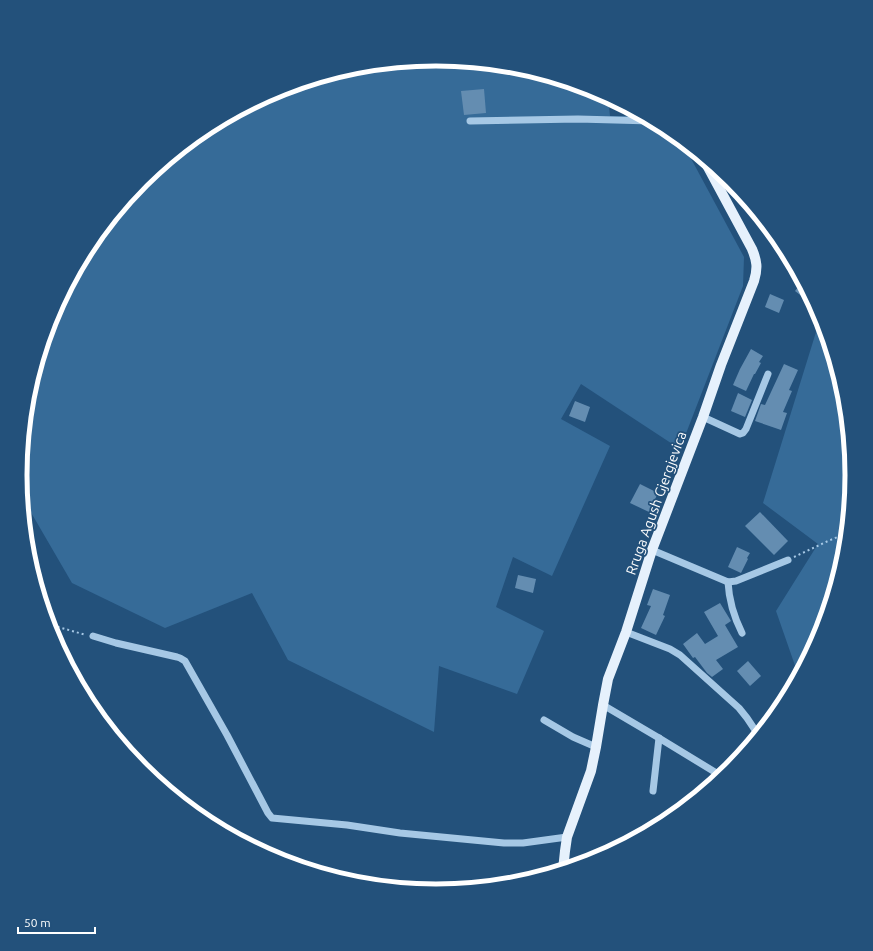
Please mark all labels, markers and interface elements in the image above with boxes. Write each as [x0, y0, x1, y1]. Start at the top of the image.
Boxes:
street label: Rruga Agush Gjergjevica [623, 429, 689, 577]
scale bar [18, 909, 95, 935]
text: 50 m [24, 916, 51, 929]

